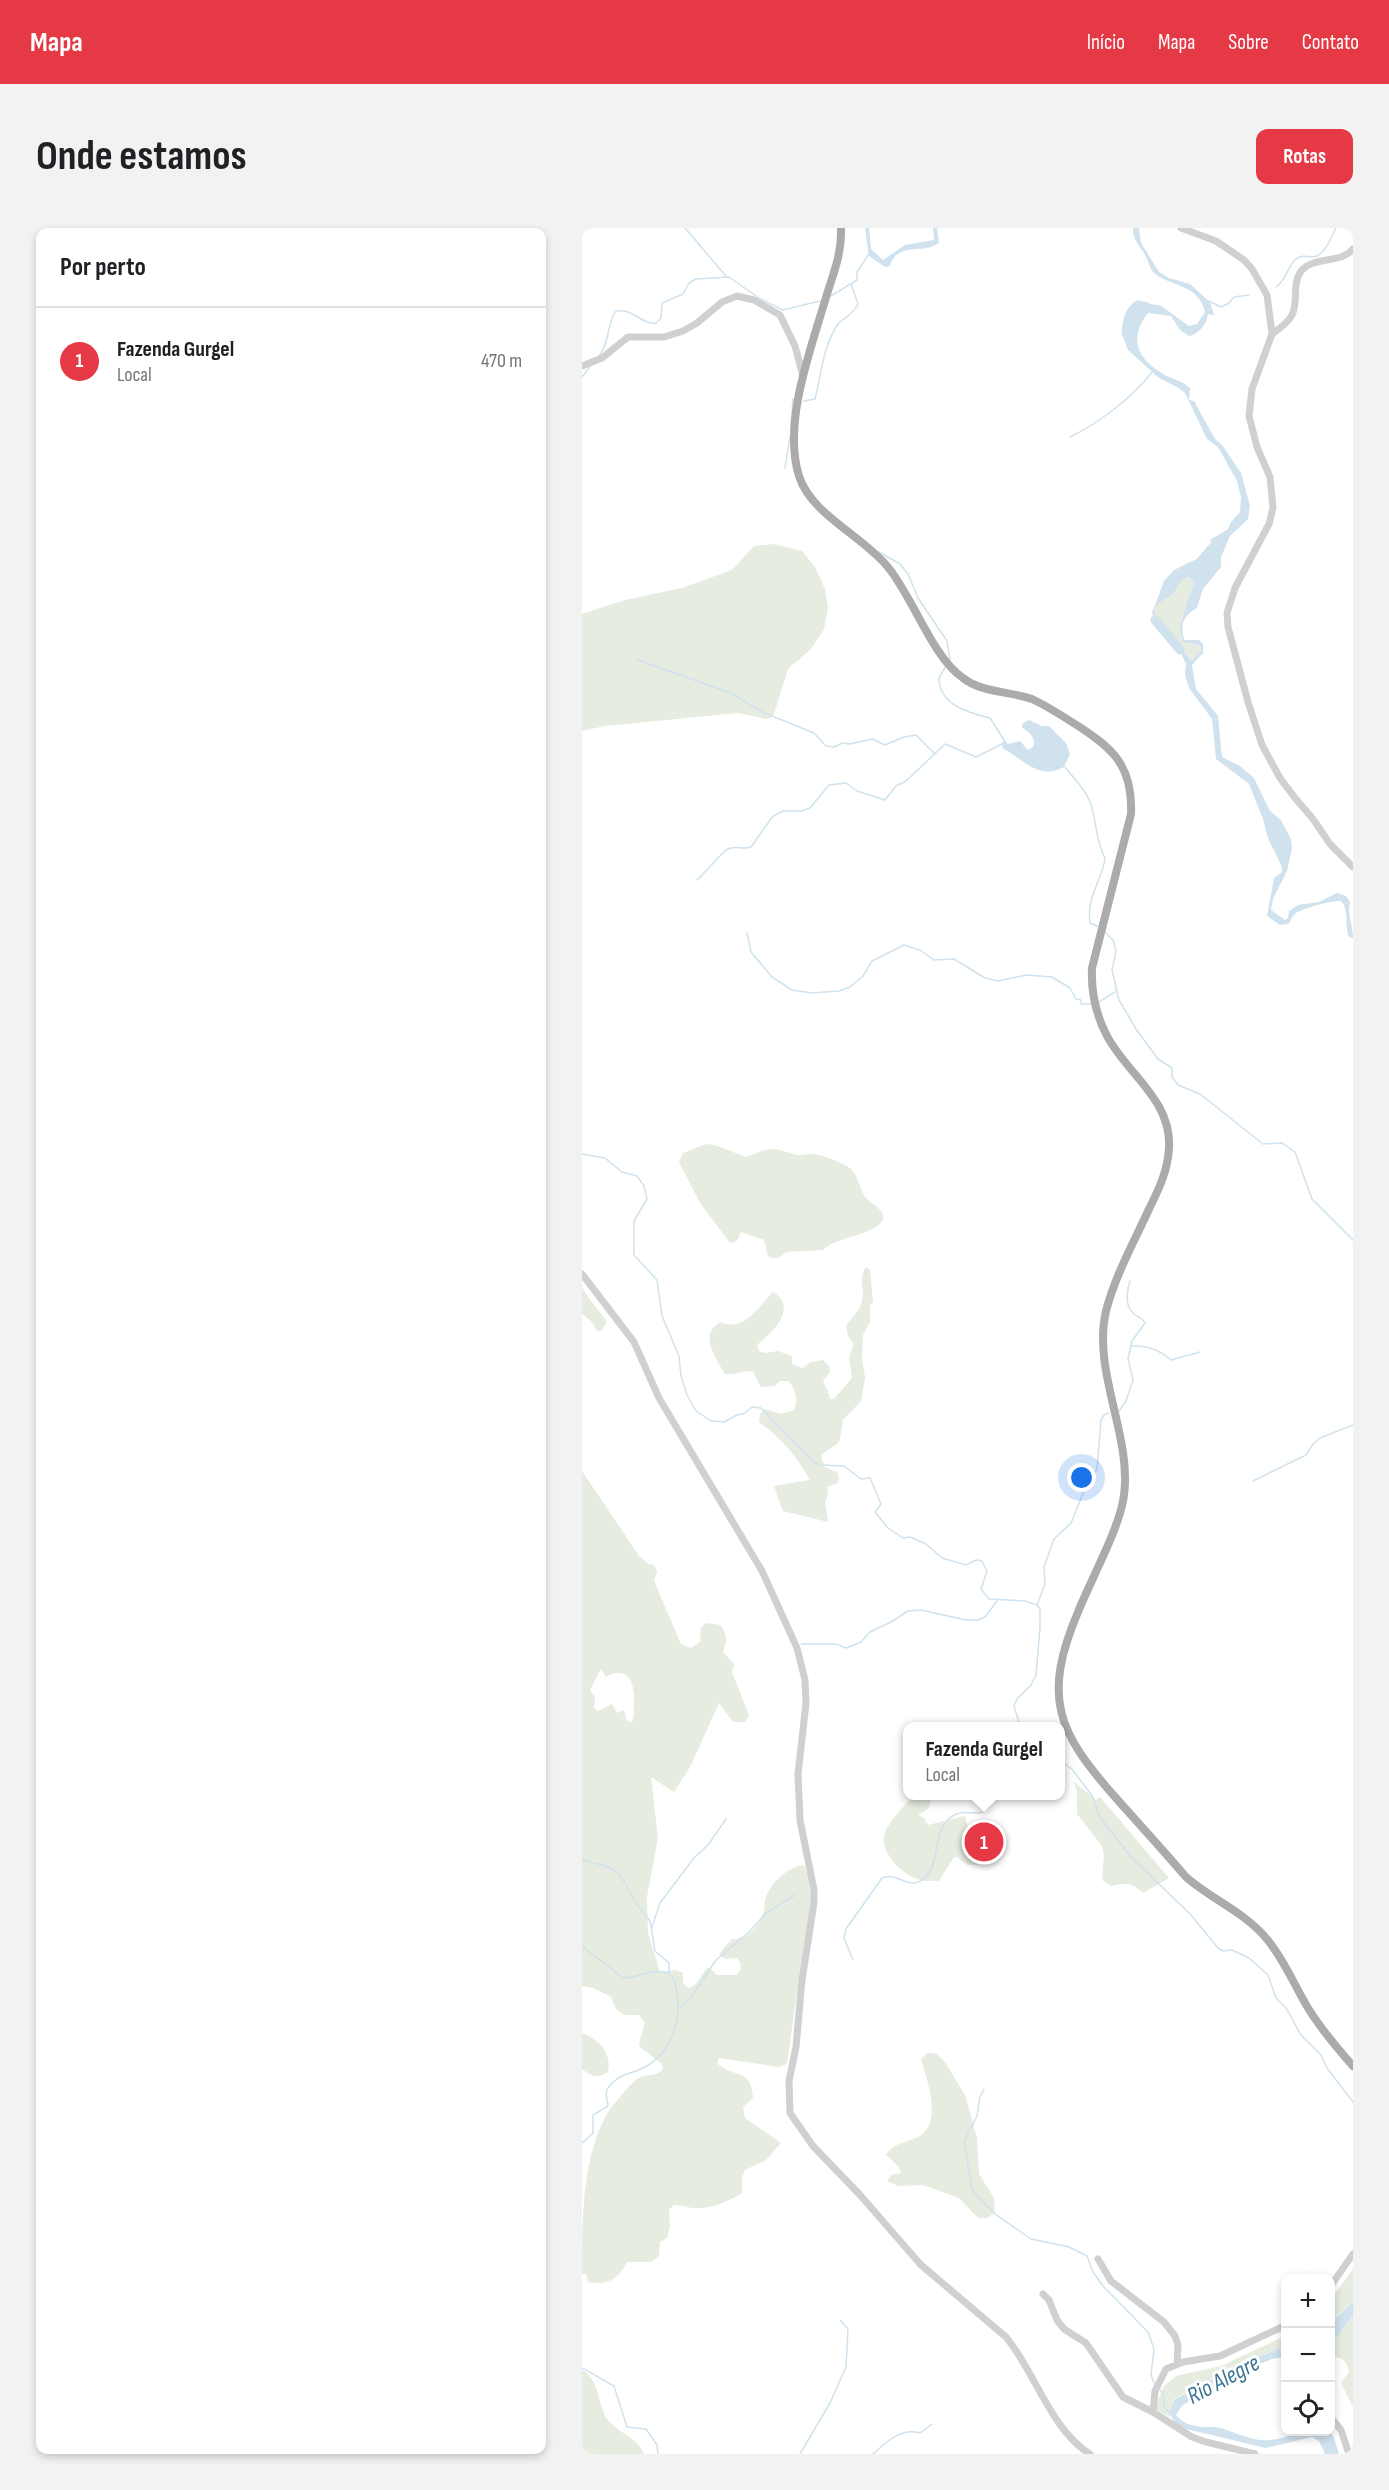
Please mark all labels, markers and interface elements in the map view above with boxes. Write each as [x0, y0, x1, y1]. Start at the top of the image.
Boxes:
text: Mapa [30, 26, 83, 59]
text: Início [1087, 30, 1125, 55]
text: Mapa [1158, 30, 1195, 55]
text: Sobre [1228, 30, 1269, 55]
text: Contato [1302, 30, 1359, 55]
button: Rotas [1256, 129, 1353, 184]
text: Onde estamos [36, 131, 247, 182]
text: Por perto [60, 252, 146, 283]
text: Fazenda Gurgel [117, 336, 234, 363]
text: 1 [76, 349, 83, 373]
text: 470 m [481, 349, 522, 373]
text: Local [117, 363, 152, 387]
your location [1067, 1463, 1096, 1492]
popup [903, 1722, 1065, 1800]
text: Fazenda Gurgel [925, 1736, 1043, 1763]
text: Local [925, 1763, 960, 1787]
pin: 1 [964, 1820, 1004, 1864]
map controls [1281, 2274, 1335, 2436]
button: + [1281, 2274, 1335, 2328]
button: − [1281, 2328, 1335, 2382]
water label: Rio Alegre [1182, 2348, 1265, 2411]
button: locate [1281, 2382, 1335, 2436]

